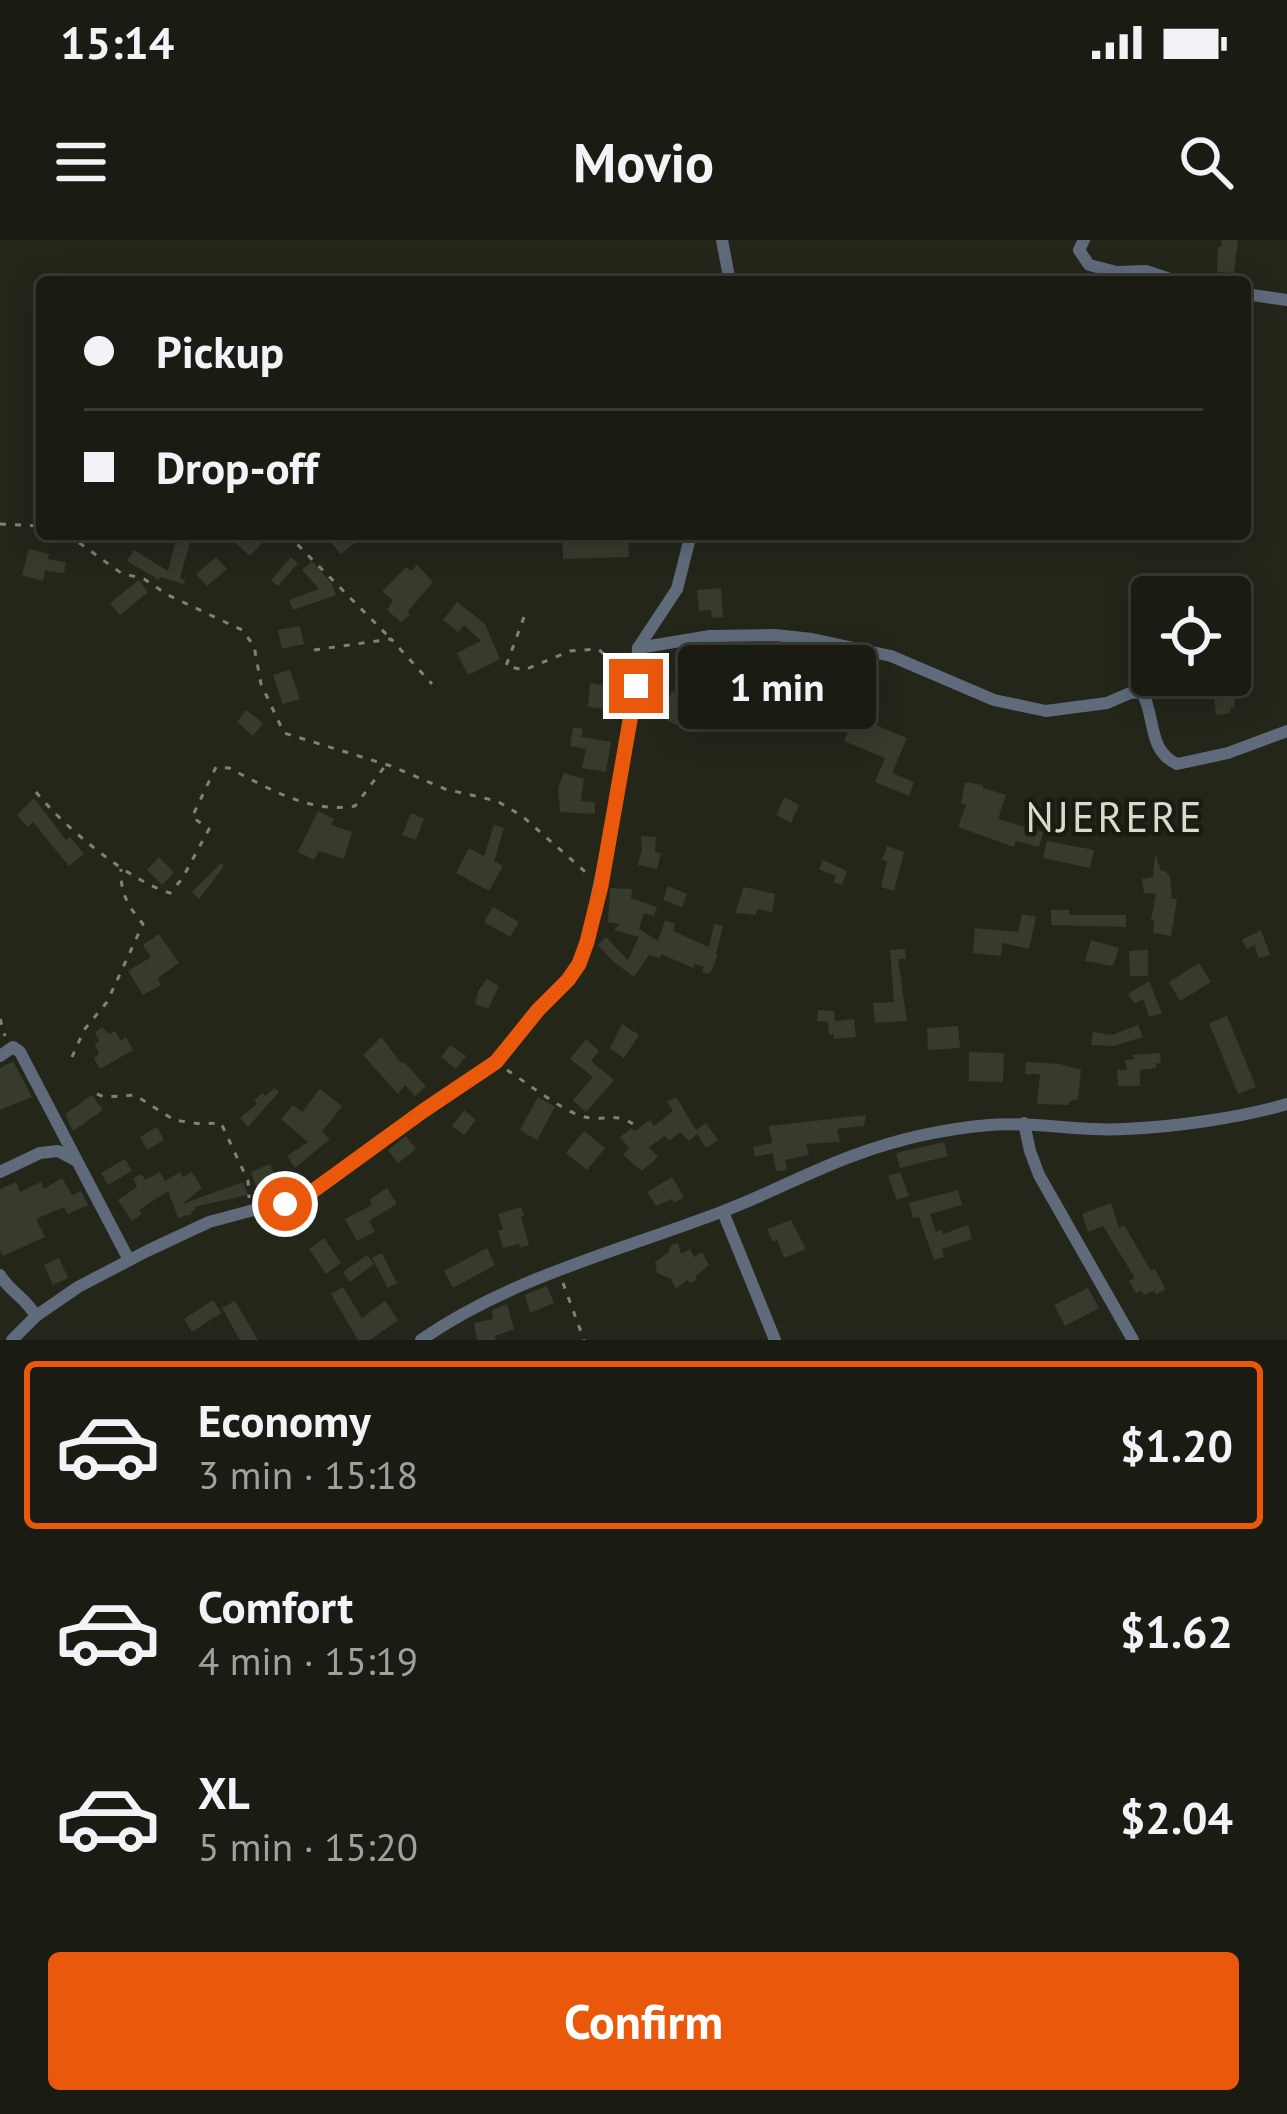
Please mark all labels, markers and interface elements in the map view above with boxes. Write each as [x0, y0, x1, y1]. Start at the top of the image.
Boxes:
text: 15:14 [60, 13, 174, 71]
text: Movio [573, 127, 714, 197]
icon: menu [48, 129, 114, 195]
icon: search [1173, 129, 1239, 195]
text: Pickup [156, 322, 284, 380]
text: Drop-off [156, 438, 318, 496]
map controls [1131, 576, 1251, 696]
button: locate [1131, 576, 1251, 696]
callout: 1 min [678, 644, 876, 728]
route end [609, 659, 663, 713]
text: 1 min [729, 661, 825, 712]
district label: NJERERE [1025, 789, 1205, 844]
route start [258, 1177, 312, 1231]
icon: car [54, 1391, 162, 1499]
text: Economy [198, 1391, 371, 1449]
text: $1.20 [1120, 1416, 1233, 1474]
text: 3 min · 15:18 [198, 1449, 418, 1500]
icon: car [54, 1577, 162, 1685]
text: Comfort [198, 1577, 353, 1635]
text: $1.62 [1120, 1602, 1233, 1660]
text: 4 min · 15:19 [198, 1635, 418, 1686]
icon: car [54, 1763, 162, 1871]
text: XL [198, 1763, 250, 1821]
text: $2.04 [1120, 1788, 1233, 1846]
text: 5 min · 15:20 [198, 1821, 418, 1872]
button: Confirm [48, 1952, 1239, 2090]

